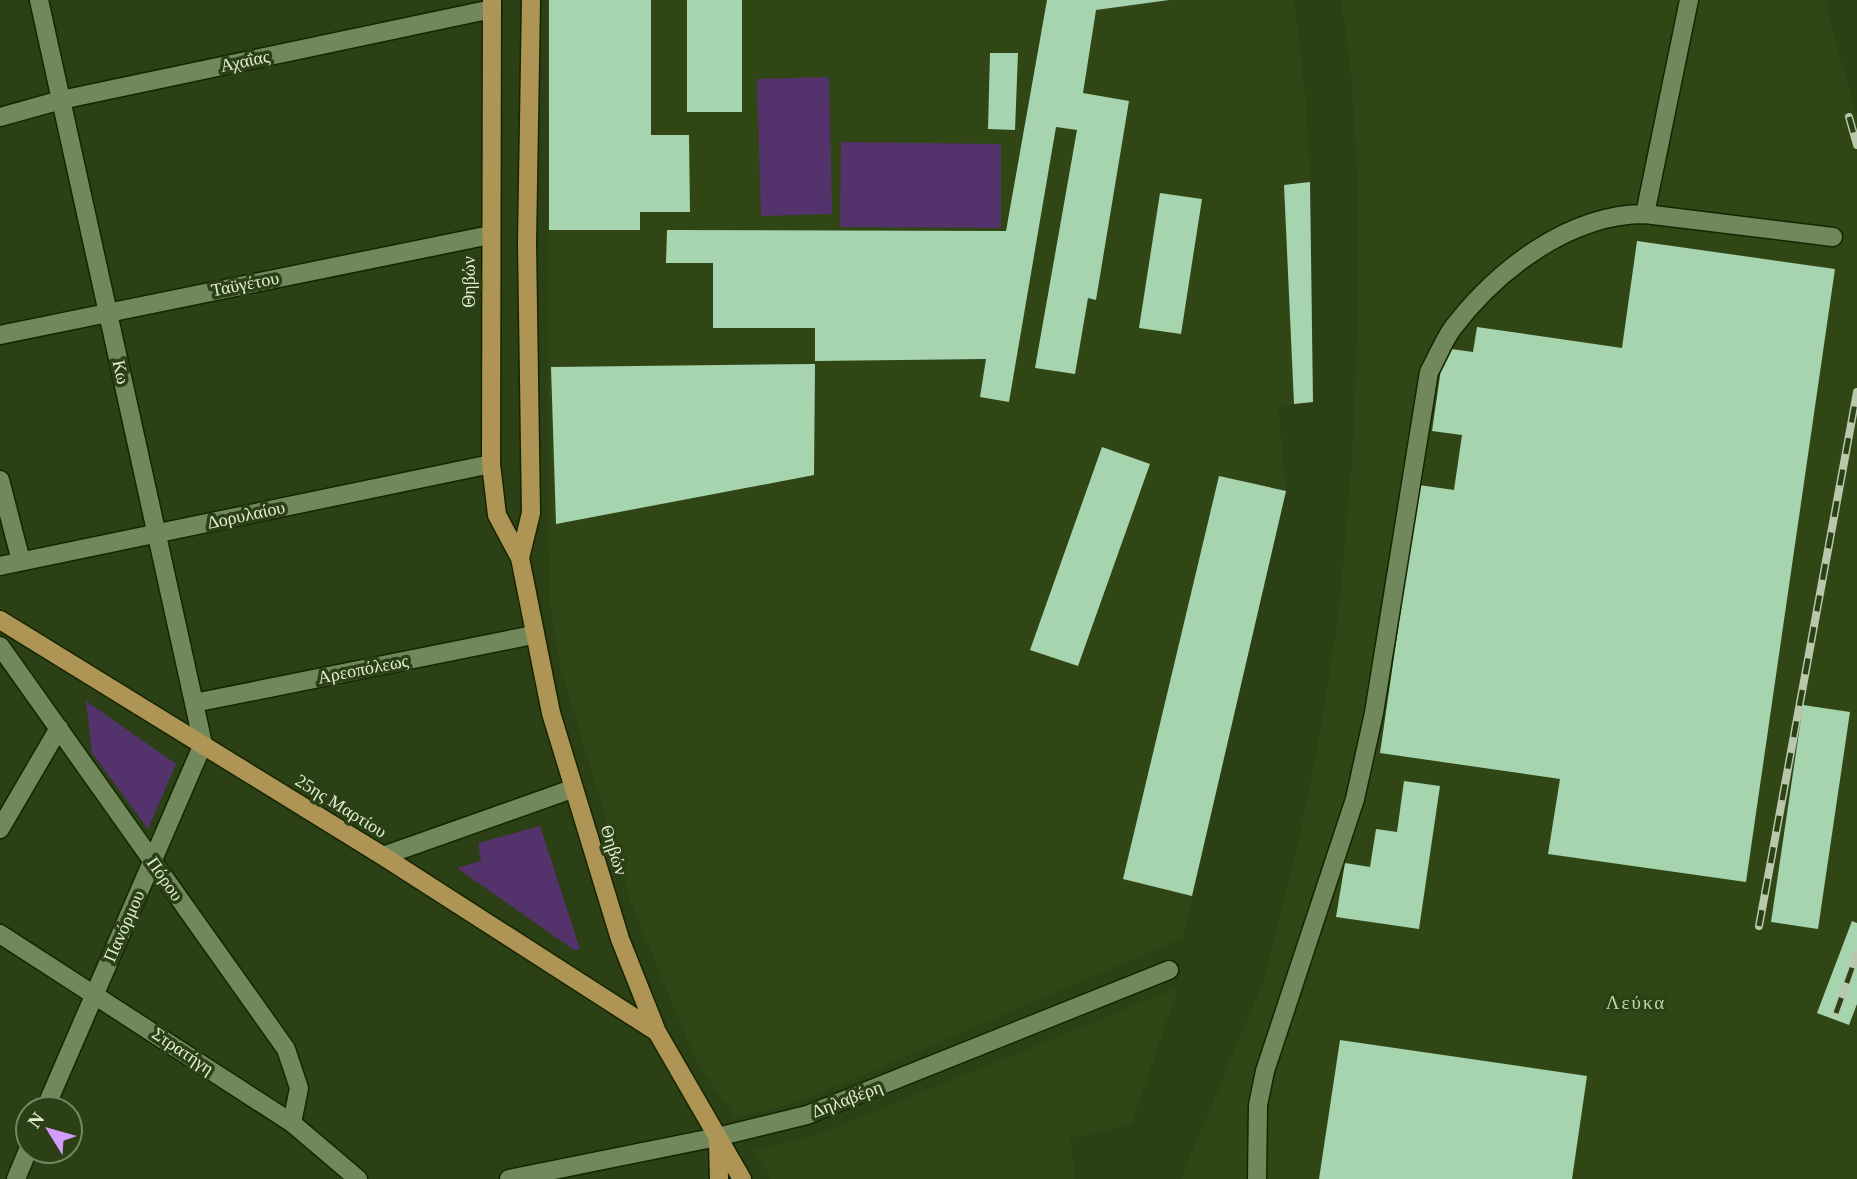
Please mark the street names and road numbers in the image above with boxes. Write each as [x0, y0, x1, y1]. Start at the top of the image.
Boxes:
street label: Αχαΐας [218, 46, 272, 76]
street label: Θηβών [459, 256, 479, 308]
street label: Ταϋγέτου [209, 268, 281, 300]
street label: Κω [109, 358, 133, 386]
street label: Δορυλαίου [205, 497, 287, 533]
street label: Αρεοπόλεως [316, 650, 410, 688]
street label: 25ης Μαρτίου [292, 770, 390, 842]
street label: Θηβών [597, 822, 631, 878]
street label: Πόρου [143, 853, 187, 905]
street label: Πανόρμου [99, 887, 149, 965]
street label: Στρατήγη [148, 1023, 218, 1079]
street label: Δηλαβέρη [809, 1076, 885, 1122]

